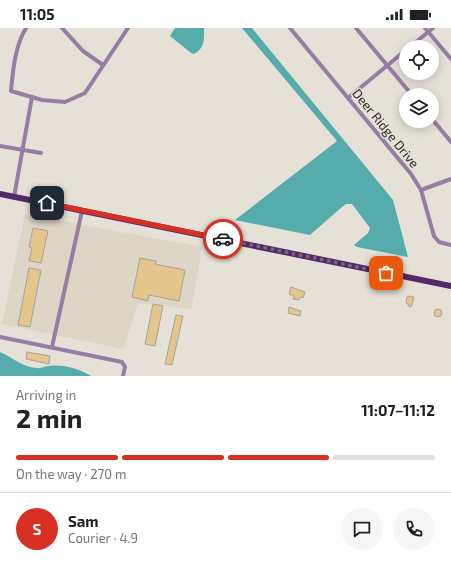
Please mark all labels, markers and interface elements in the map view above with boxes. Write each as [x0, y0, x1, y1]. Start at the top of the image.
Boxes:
text: 11:05 [20, 5, 55, 23]
map controls [399, 40, 439, 128]
button: locate [399, 40, 439, 80]
street label: Deer Ridge Drive [349, 85, 423, 171]
button: layers [399, 88, 439, 128]
pin [30, 186, 64, 220]
icon: home [36, 192, 58, 214]
courier [203, 219, 243, 259]
icon: car [212, 228, 234, 250]
pin [369, 256, 403, 290]
icon: bag [375, 262, 397, 284]
text: Arriving in [16, 387, 76, 403]
text: 11:07–11:12 [361, 401, 435, 419]
text: 2 min [16, 402, 82, 433]
text: On the way · 270 m [16, 466, 126, 482]
button: chat [341, 508, 383, 550]
button: phone [393, 508, 435, 550]
text: Sam [68, 512, 99, 530]
text: S [33, 520, 41, 538]
text: Courier · 4.9 [68, 530, 138, 546]

